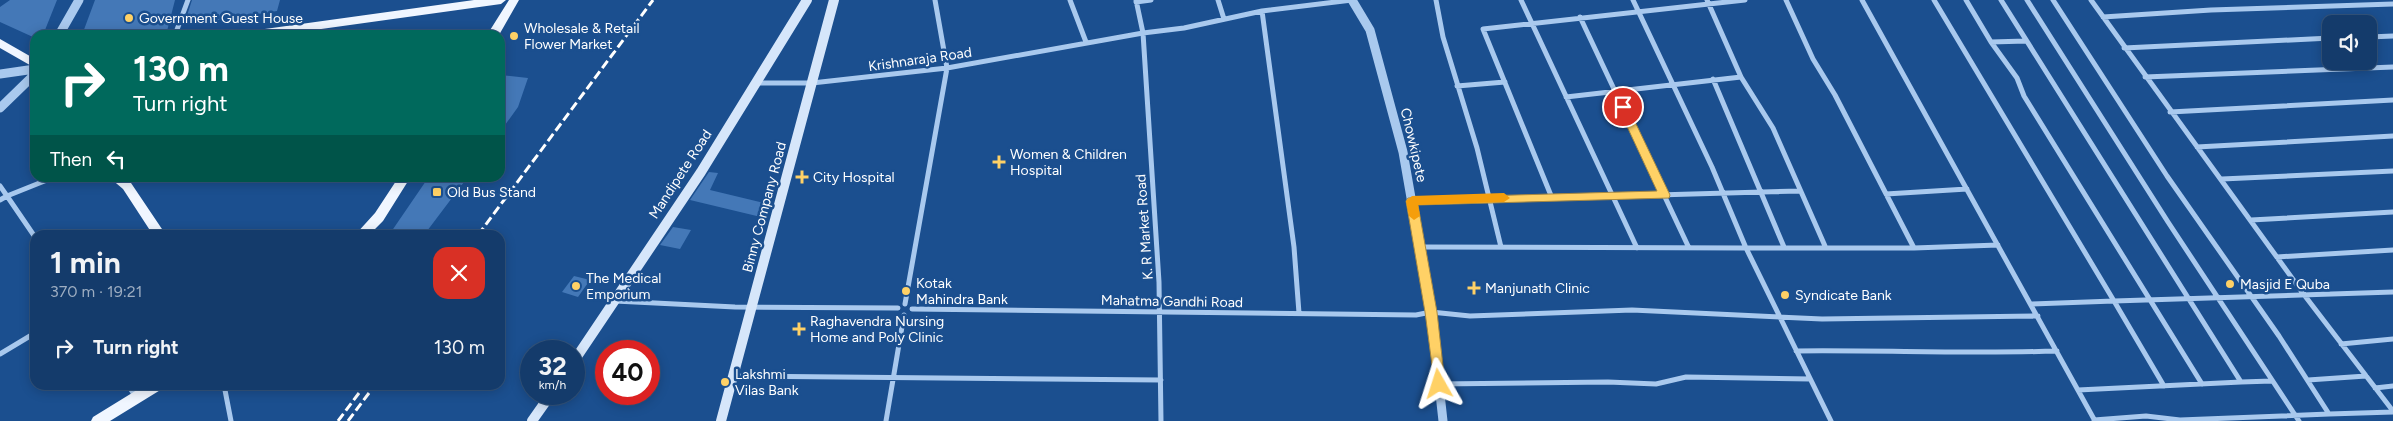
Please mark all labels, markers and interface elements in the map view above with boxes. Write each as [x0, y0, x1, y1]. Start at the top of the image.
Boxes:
place label: Government Guest House [139, 10, 303, 27]
marker: Government Guest House [123, 12, 135, 24]
map controls [2322, 15, 2377, 70]
button: sound [2322, 15, 2377, 70]
place label: Wholesale & Retail Flower Market [524, 20, 640, 53]
marker: Wholesale & Retail Flower Market [508, 30, 520, 42]
street label: Krishnaraja Road [867, 44, 973, 75]
text: 130 m [133, 48, 229, 90]
icon: right [50, 50, 115, 115]
pin [1602, 86, 1644, 128]
text: Turn right [133, 90, 228, 117]
icon: arrive [1609, 93, 1637, 121]
street label: Chowkipete [1397, 106, 1430, 184]
street label: Mandipete Road [645, 127, 716, 222]
street label: Binny Company Road [739, 140, 790, 274]
icon: left [102, 145, 130, 173]
place label: Women & Children Hospital [1010, 146, 1127, 179]
text: Then [50, 148, 92, 171]
marker: Women & Children Hospital [992, 155, 1006, 169]
place label: City Hospital [813, 169, 895, 186]
marker: City Hospital [795, 170, 809, 184]
street label: K. R Market Road [1132, 173, 1157, 280]
place label: Old Bus Stand [447, 184, 536, 201]
marker: Old Bus Stand [431, 186, 443, 198]
text: 1 min [50, 244, 121, 281]
button: close [433, 247, 485, 299]
place label: The Medical Emporium [586, 270, 661, 303]
place label: Kotak Mahindra Bank [916, 275, 1008, 308]
place label: Masjid E Quba [2240, 276, 2330, 293]
marker: Masjid E Quba [2224, 278, 2236, 290]
marker: The Medical Emporium [570, 280, 582, 292]
place label: Manjunath Clinic [1485, 280, 1590, 297]
marker: Manjunath Clinic [1467, 281, 1481, 295]
text: 370 m · 19:21 [50, 282, 142, 301]
marker: Kotak Mahindra Bank [900, 285, 912, 297]
place label: Syndicate Bank [1795, 287, 1892, 304]
marker: Syndicate Bank [1779, 289, 1791, 301]
street label: Mahatma Gandhi Road [1101, 292, 1243, 311]
place label: Raghavendra Nursing Home and Poly Clinic [810, 313, 944, 346]
marker: Raghavendra Nursing Home and Poly Clinic [792, 322, 806, 336]
icon: right [50, 334, 78, 362]
text: Turn right [93, 336, 179, 359]
text: 130 m [434, 336, 485, 359]
speed limit sign: 40 [595, 340, 660, 405]
text: 32 [538, 351, 567, 381]
position arrow [1412, 357, 1464, 409]
place label: Lakshmi Vilas Bank [735, 366, 799, 399]
marker: Lakshmi Vilas Bank [719, 376, 731, 388]
text: km/h [539, 378, 566, 392]

